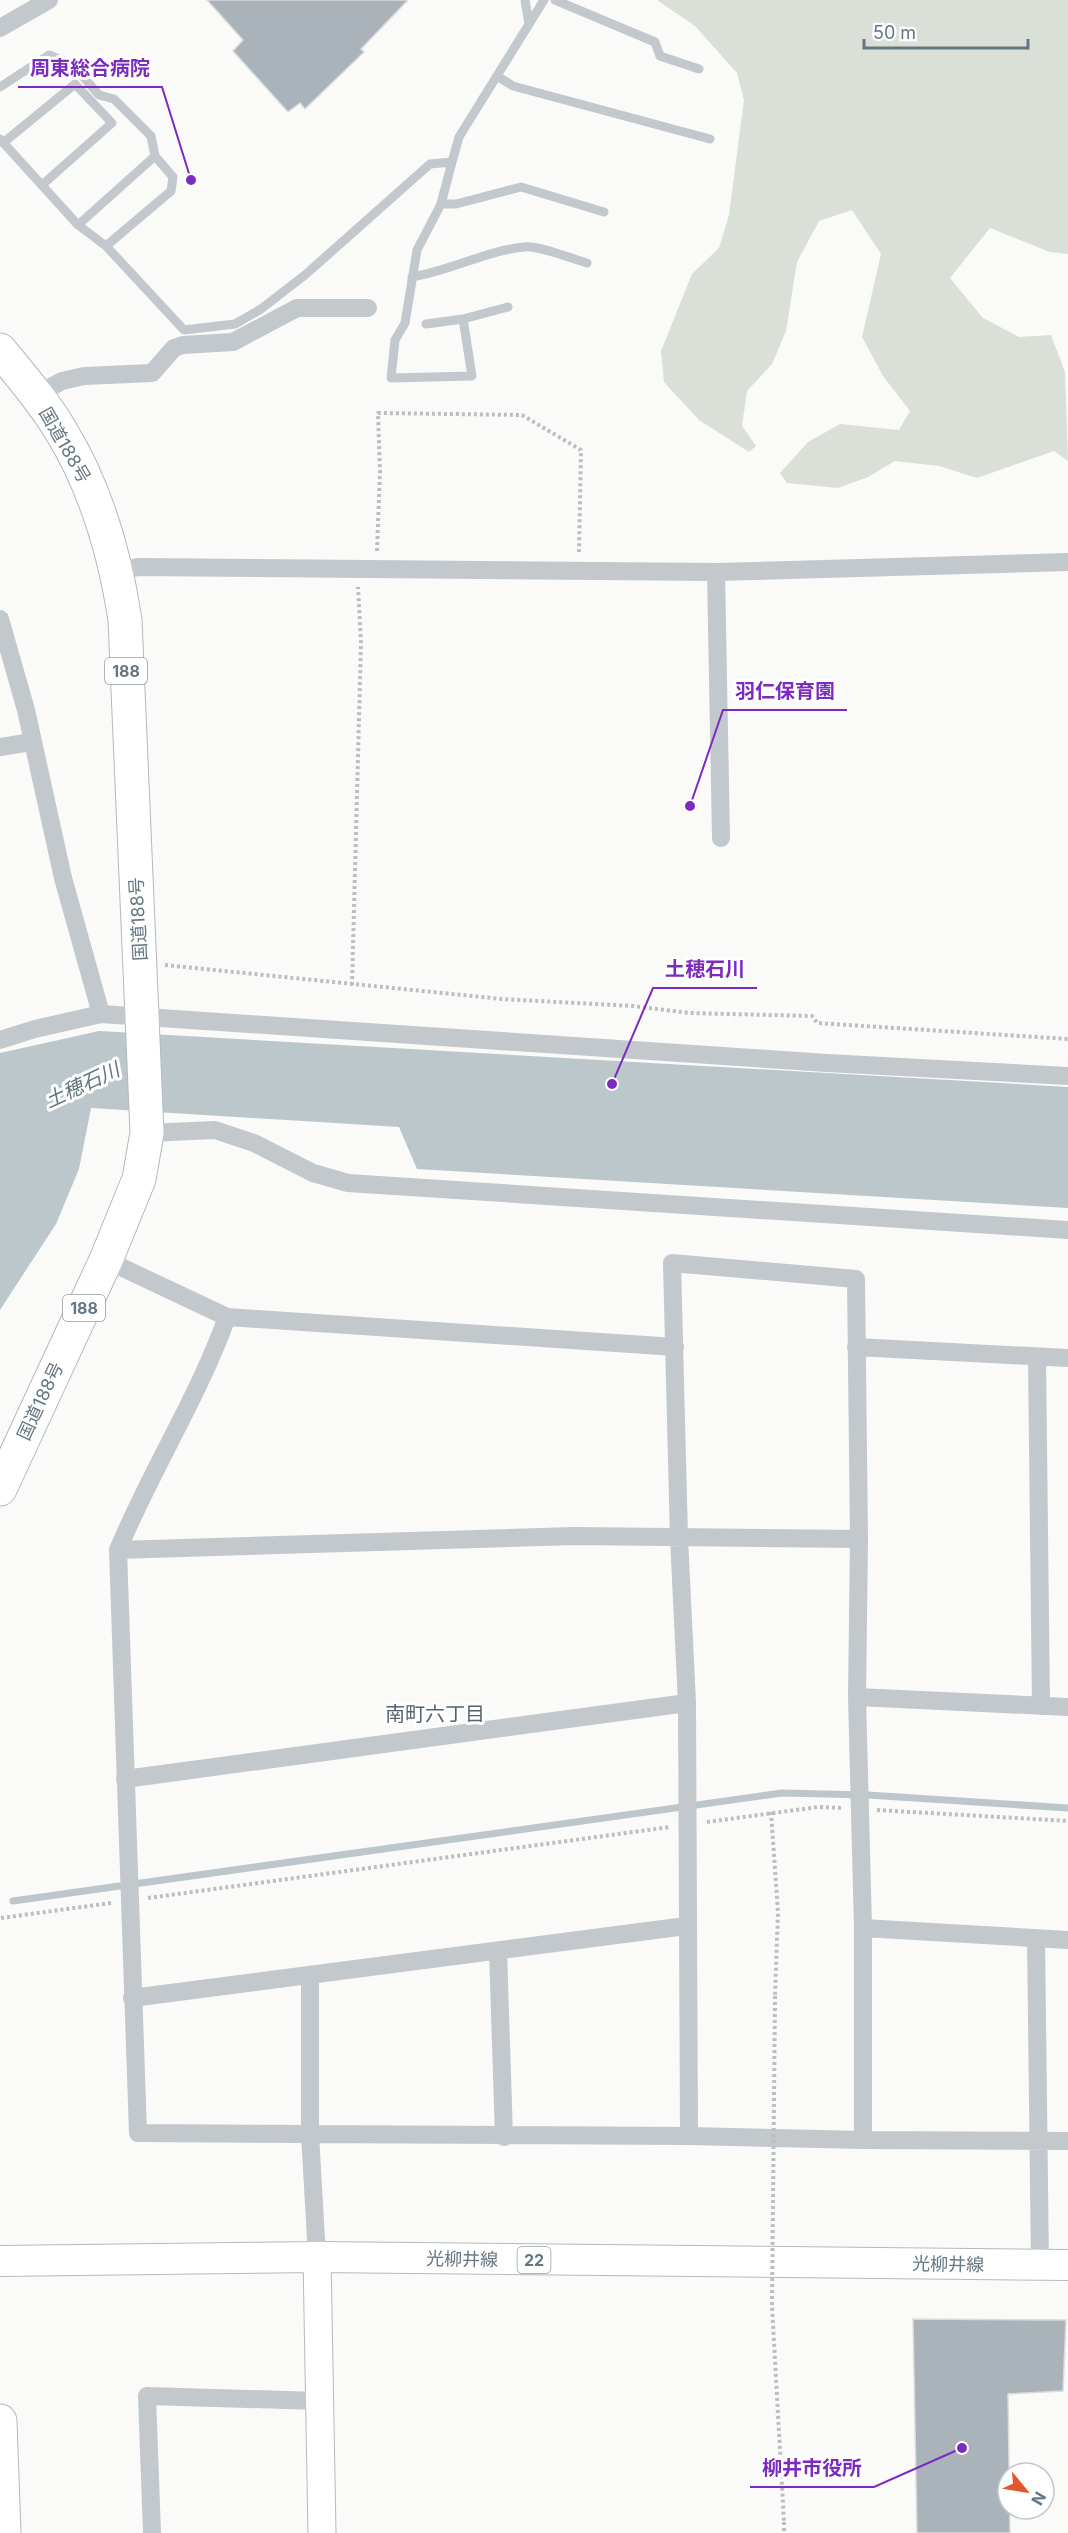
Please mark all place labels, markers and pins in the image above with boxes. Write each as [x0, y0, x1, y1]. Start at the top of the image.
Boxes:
callout: 周東総合病院 [18, 49, 162, 87]
callout: 羽仁保育園 [723, 672, 847, 710]
callout: 土穂石川 [653, 950, 757, 988]
callout: 柳井市役所 [750, 2449, 874, 2487]

